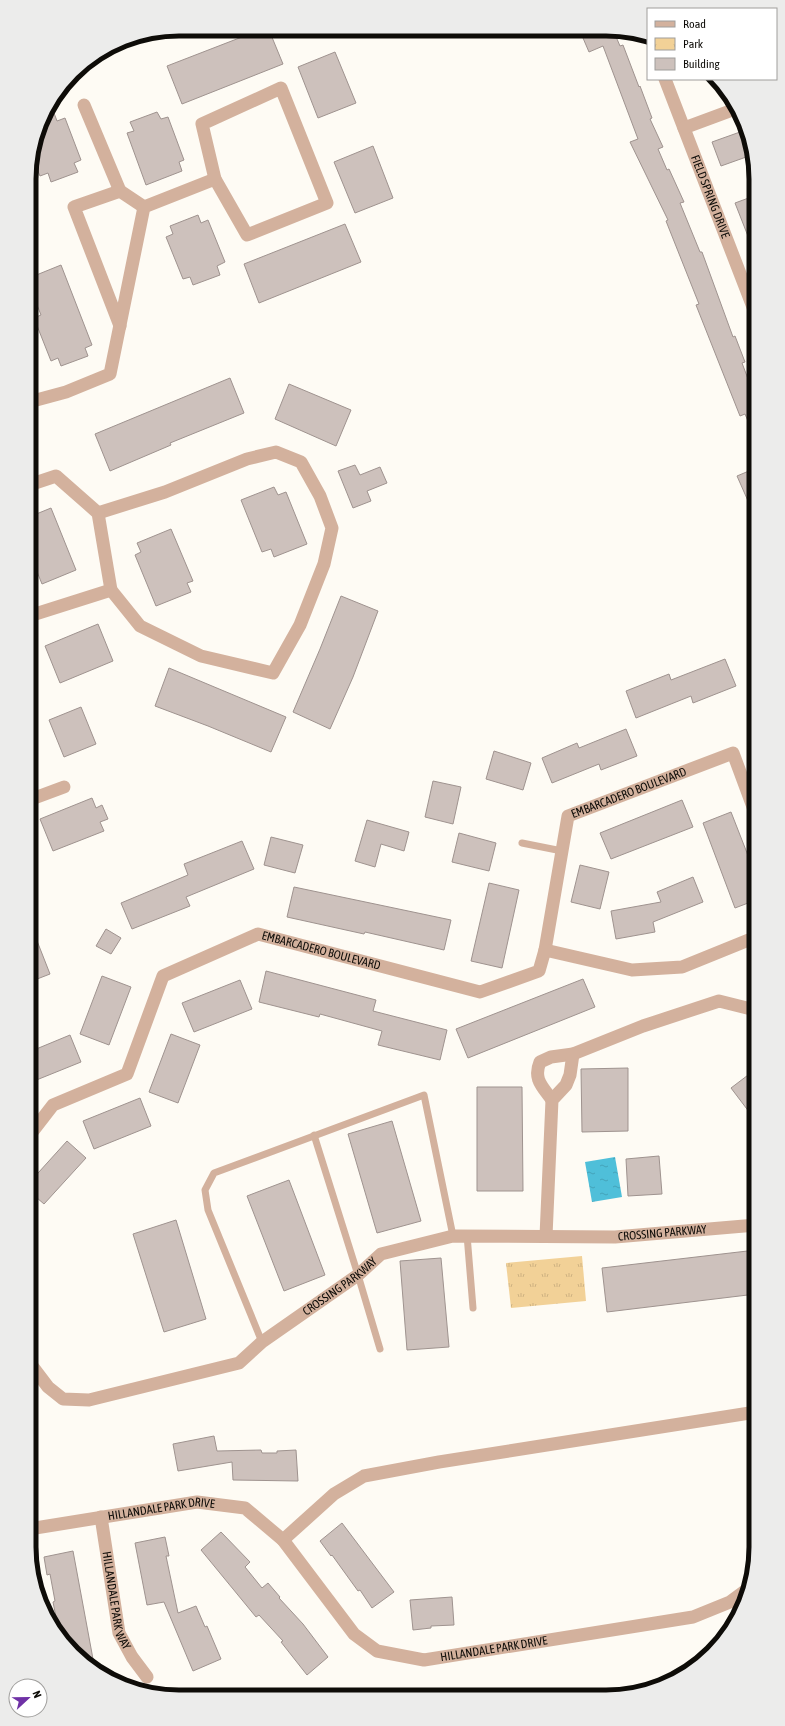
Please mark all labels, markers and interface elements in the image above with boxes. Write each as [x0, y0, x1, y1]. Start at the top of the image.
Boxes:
legend [647, 8, 777, 80]
text: Road [683, 17, 706, 31]
text: Park [683, 37, 704, 51]
text: Building [683, 57, 721, 71]
street label: FIELD SPRING DRIVE [688, 153, 733, 240]
street label: EMBARCADERO BOULEVARD [569, 764, 689, 821]
street label: EMBARCADERO BOULEVARD [260, 928, 382, 973]
street label: CROSSING PARKWAY [617, 1222, 708, 1244]
street label: CROSSING PARKWAY [300, 1254, 380, 1318]
street label: HILLANDALE PARK DRIVE [107, 1495, 216, 1523]
street label: HILLANDALE PARK WAY [99, 1550, 134, 1653]
street label: HILLANDALE PARK DRIVE [439, 1633, 548, 1664]
north arrow [8, 1678, 48, 1718]
text: N [30, 1689, 44, 1700]

